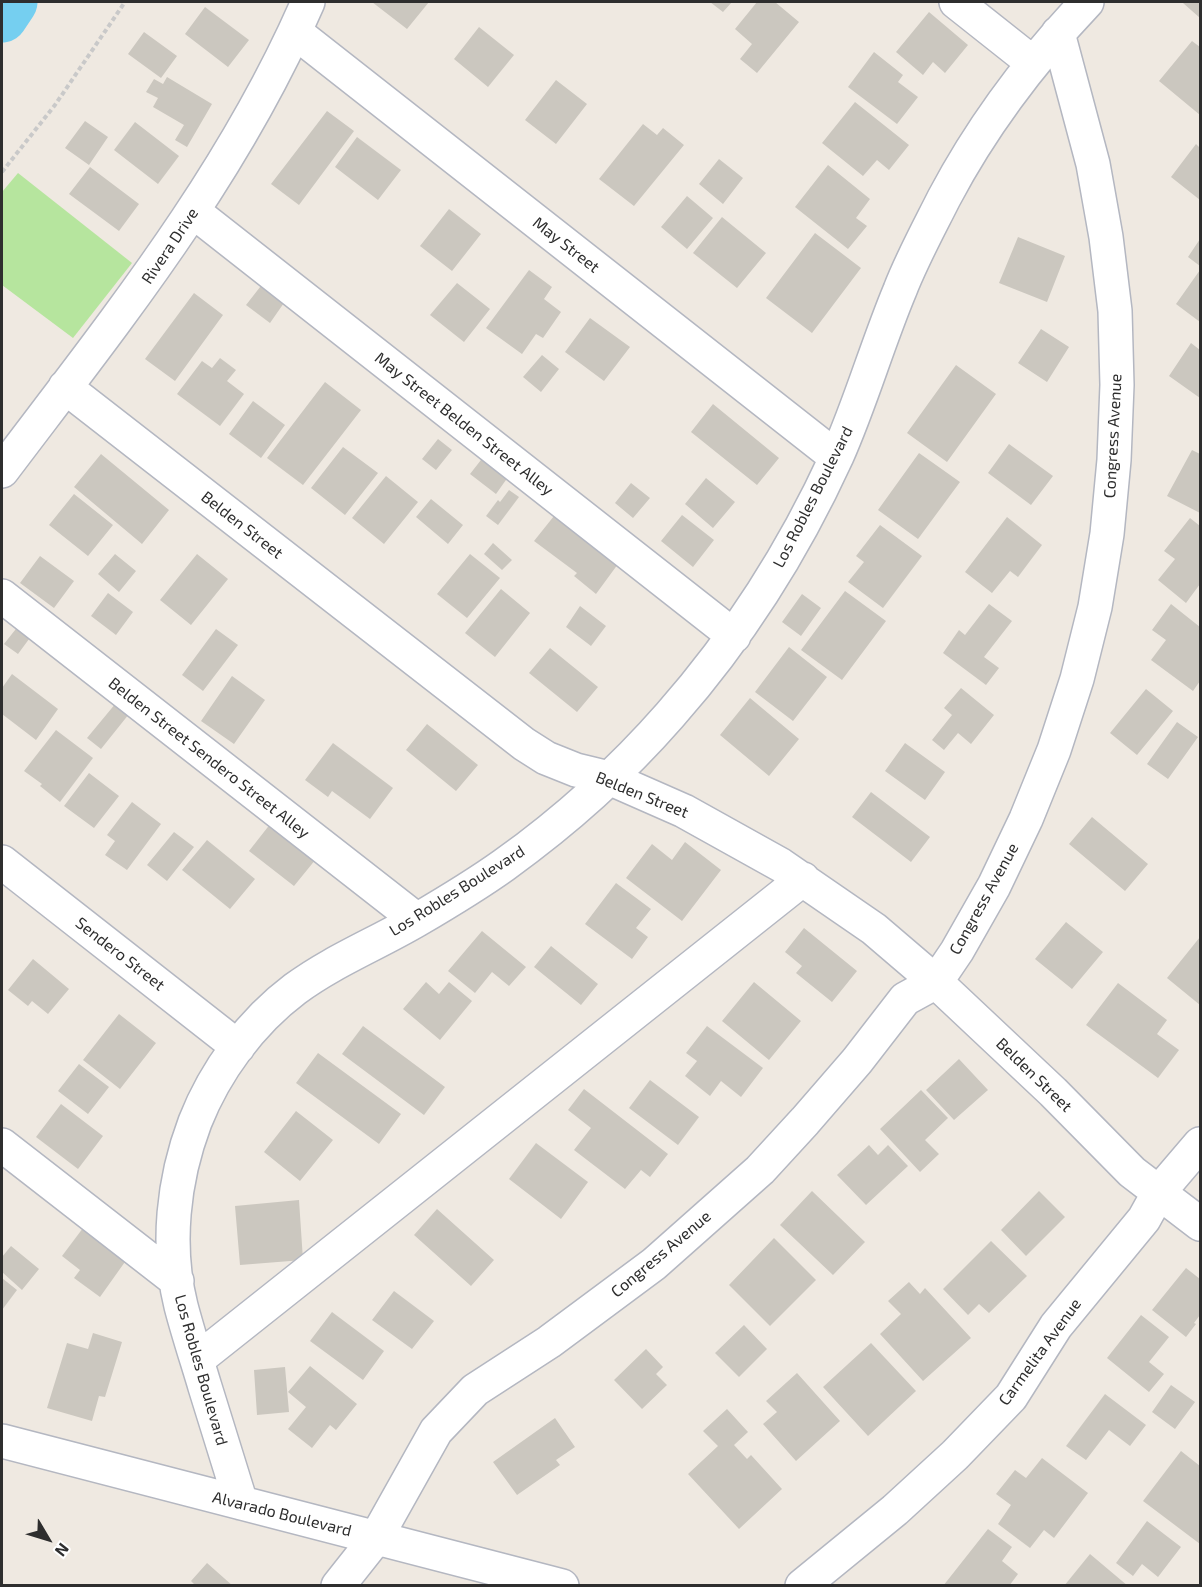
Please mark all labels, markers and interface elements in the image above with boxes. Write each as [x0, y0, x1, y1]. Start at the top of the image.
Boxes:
street label: Rivera Drive [138, 204, 202, 288]
street label: May Street [529, 213, 603, 277]
street label: May Street Belden Street Alley [371, 348, 557, 500]
street label: Congress Avenue [1100, 373, 1126, 499]
street label: Los Robles Boulevard [769, 423, 857, 571]
street label: Belden Street [197, 487, 287, 563]
street label: Belden Street Sendero Street Alley [105, 674, 313, 842]
street label: Belden Street [593, 768, 691, 822]
street label: Congress Avenue [945, 840, 1023, 958]
street label: Los Robles Boulevard [386, 842, 528, 940]
street label: Sendero Street [72, 913, 168, 995]
street label: Belden Street [992, 1034, 1076, 1116]
street label: Congress Avenue [607, 1207, 715, 1301]
street label: Los Robles Boulevard [170, 1292, 232, 1448]
street label: Carmelita Avenue [995, 1295, 1085, 1409]
street label: Alvarado Boulevard [210, 1487, 354, 1541]
north arrow [18, 1509, 78, 1569]
text: N [52, 1540, 74, 1561]

